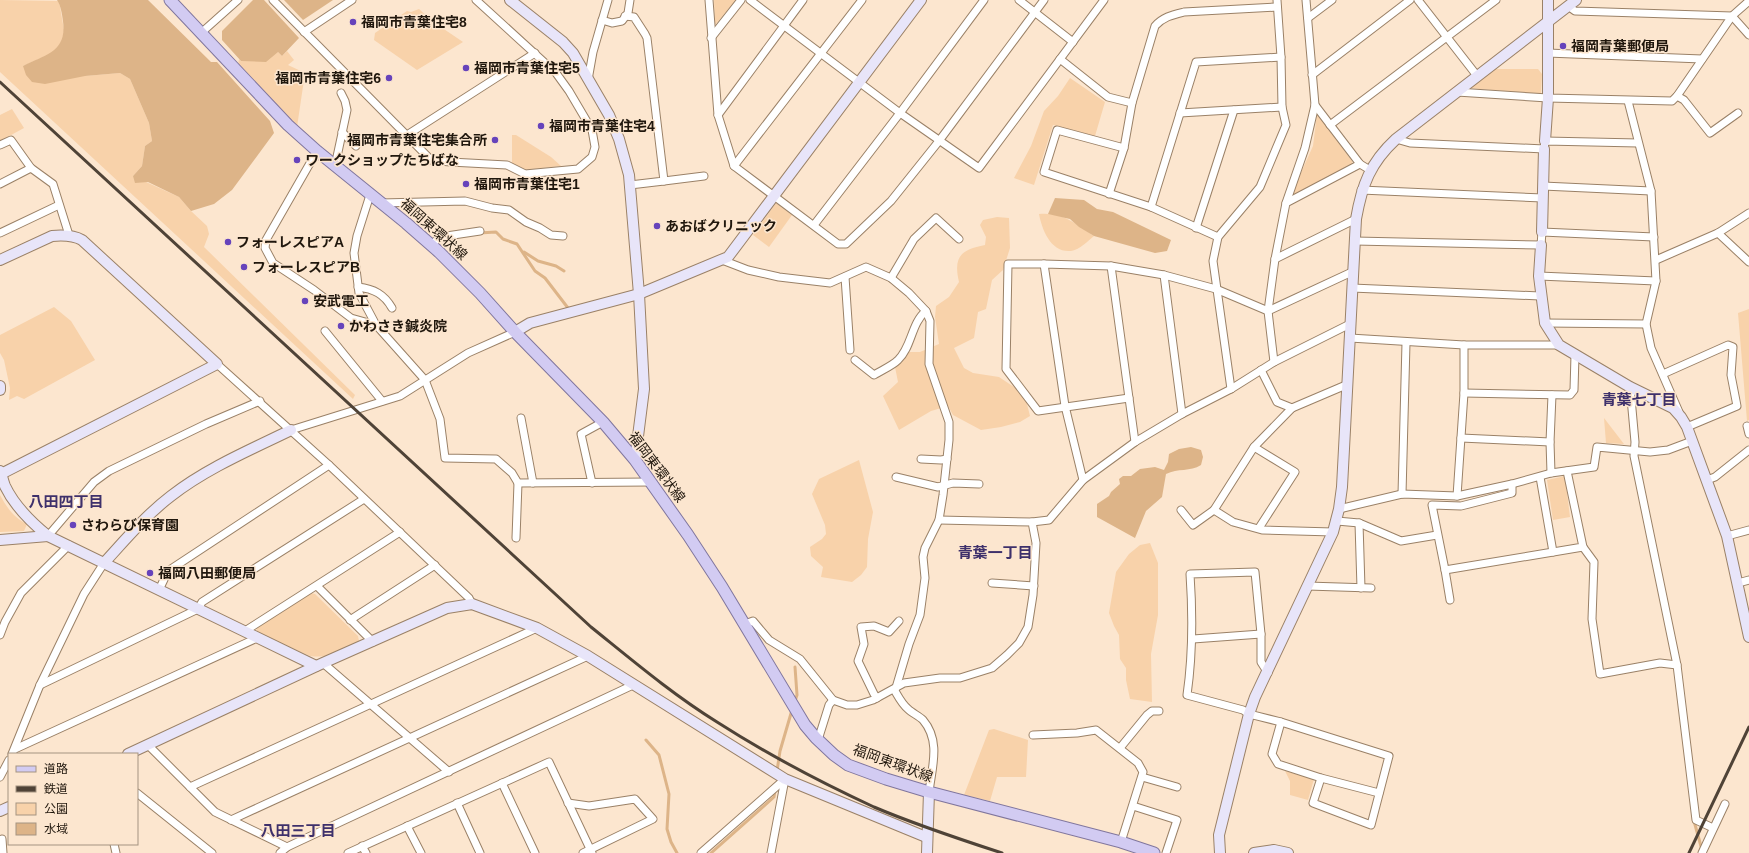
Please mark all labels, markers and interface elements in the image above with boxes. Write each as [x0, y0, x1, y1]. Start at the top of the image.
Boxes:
place label: 福岡市青葉住宅8 [361, 14, 467, 30]
marker: 福岡市青葉住宅8 [348, 17, 358, 27]
place label: 福岡青葉郵便局 [1571, 38, 1669, 54]
marker: 福岡青葉郵便局 [1558, 41, 1568, 51]
place label: 福岡市青葉住宅5 [474, 60, 580, 76]
marker: 福岡市青葉住宅5 [461, 63, 471, 73]
place label: 福岡市青葉住宅6 [275, 70, 381, 86]
marker: 福岡市青葉住宅6 [384, 73, 394, 83]
place label: 福岡市青葉住宅4 [549, 118, 655, 134]
marker: 福岡市青葉住宅4 [536, 121, 546, 131]
place label: 福岡市青葉住宅集合所 [347, 132, 487, 148]
marker: 福岡市青葉住宅集合所 [490, 135, 500, 145]
place label: ワークショップたちばな [305, 152, 459, 168]
marker: ワークショップたちばな [292, 155, 302, 165]
place label: 福岡市青葉住宅1 [474, 176, 580, 192]
marker: 福岡市青葉住宅1 [461, 179, 471, 189]
street label: 福岡東環状線 [397, 195, 471, 263]
place label: あおばクリニック [665, 218, 777, 234]
marker: あおばクリニック [652, 221, 662, 231]
place label: フォーレスピアA [236, 234, 344, 250]
marker: フォーレスピアA [223, 237, 233, 247]
place label: フォーレスピアB [252, 259, 360, 275]
marker: フォーレスピアB [239, 262, 249, 272]
place label: 安武電工 [313, 293, 369, 309]
marker: 安武電工 [300, 296, 310, 306]
place label: かわさき鍼炎院 [349, 318, 447, 334]
marker: かわさき鍼炎院 [336, 321, 346, 331]
district label: 青葉七丁目 [1601, 391, 1677, 408]
street label: 福岡東環状線 [625, 429, 689, 505]
district label: 八田四丁目 [28, 493, 104, 510]
place label: さわらび保育園 [81, 517, 179, 533]
marker: さわらび保育園 [68, 520, 78, 530]
district label: 青葉一丁目 [957, 544, 1033, 561]
place label: 福岡八田郵便局 [158, 565, 256, 581]
marker: 福岡八田郵便局 [145, 568, 155, 578]
street label: 福岡東環状線 [851, 741, 935, 785]
legend [8, 753, 138, 845]
text: 道路 [44, 762, 68, 776]
text: 鉄道 [44, 782, 68, 796]
text: 公園 [44, 802, 68, 816]
text: 水域 [44, 822, 68, 836]
district label: 八田三丁目 [260, 822, 336, 839]

